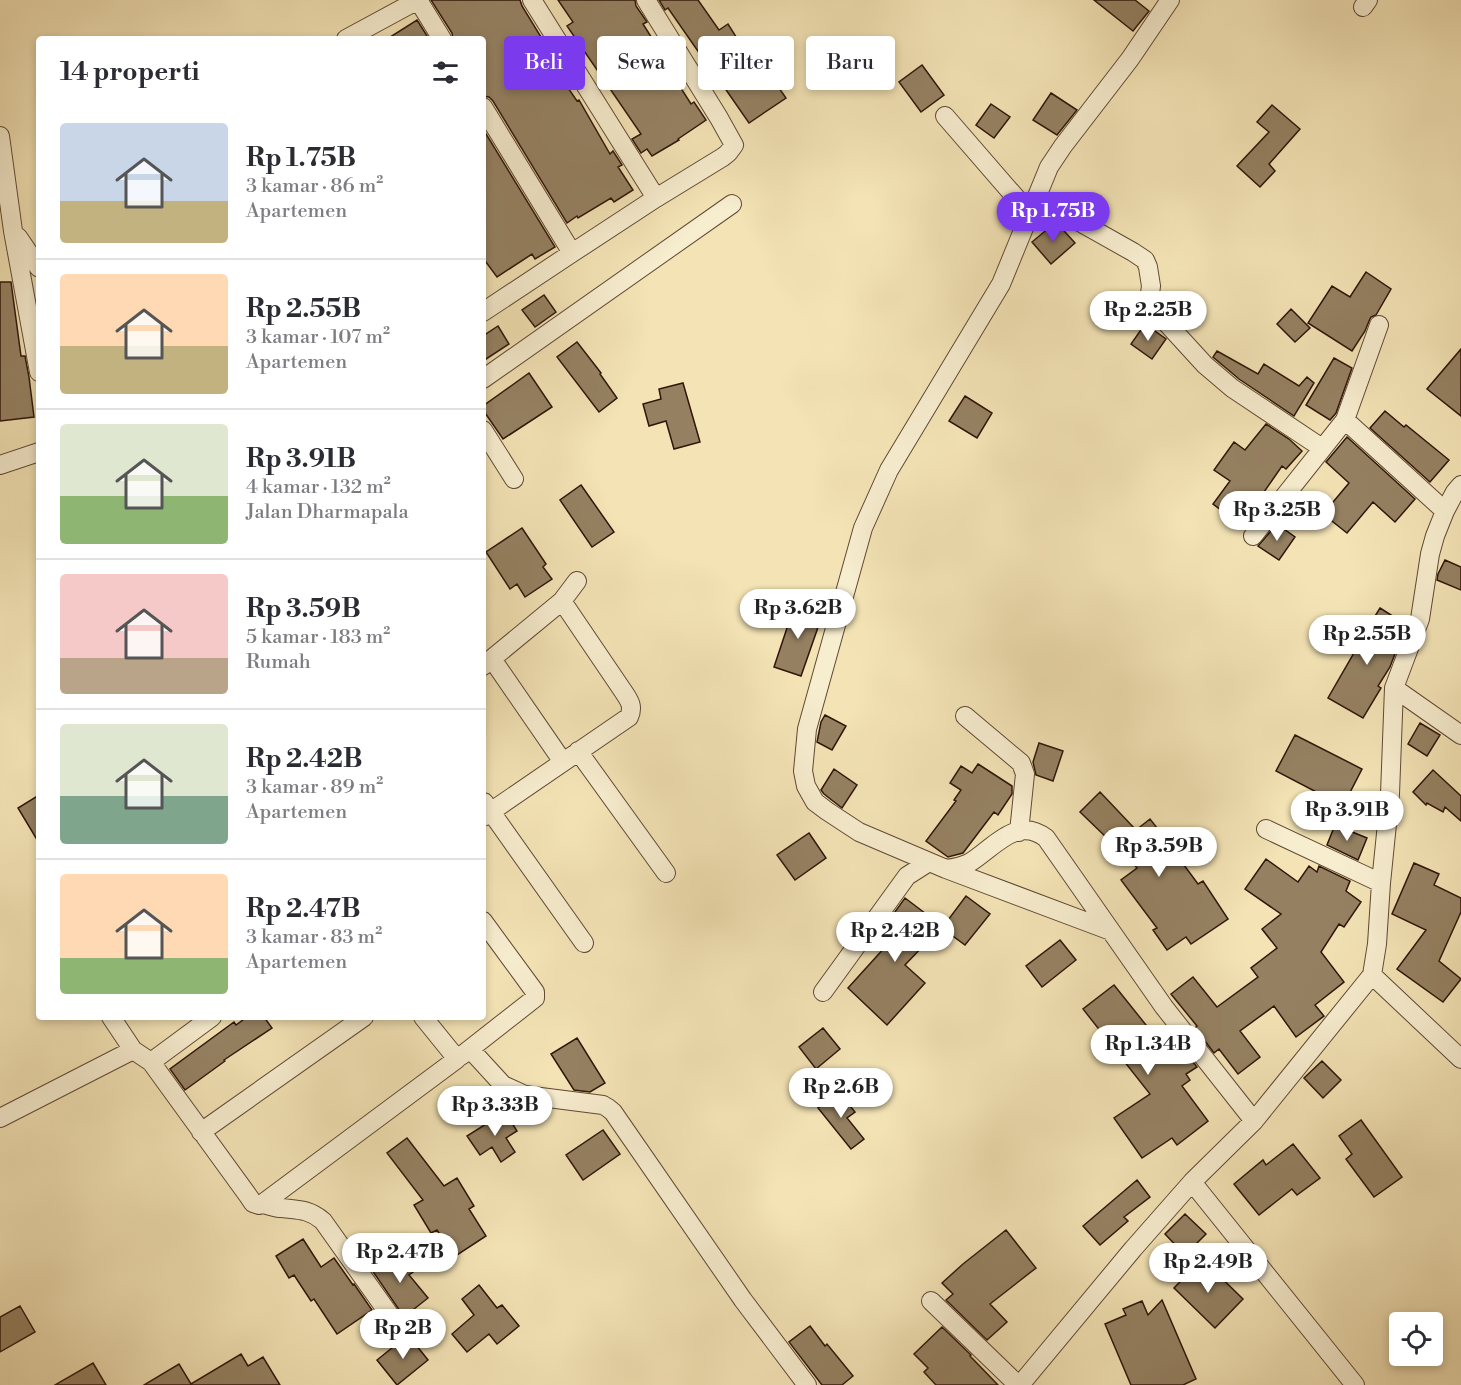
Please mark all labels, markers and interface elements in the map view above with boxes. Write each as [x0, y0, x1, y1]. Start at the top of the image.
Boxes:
chip: Beli [504, 36, 585, 90]
chip: Sewa [597, 36, 686, 90]
chip: Filter [698, 36, 794, 90]
chip: Baru [806, 36, 895, 90]
text: 14 properti [60, 56, 199, 88]
icon: filters [429, 56, 462, 89]
text: Rp 1.75B [246, 142, 356, 174]
icon: home [108, 147, 180, 219]
text: 3 kamar · 86 m² [246, 174, 383, 199]
pin: Rp 1.75B [991, 192, 1115, 243]
text: Apartemen [246, 199, 347, 224]
text: Rp 1.75B [1011, 199, 1095, 224]
pin: Rp 2.25B [1086, 291, 1210, 342]
text: Rp 2.55B [246, 293, 361, 325]
icon: home [108, 298, 180, 370]
text: Rp 2.25B [1104, 298, 1192, 323]
text: 3 kamar · 107 m² [246, 325, 390, 350]
text: Apartemen [246, 350, 347, 375]
text: Rp 3.91B [246, 443, 356, 475]
icon: home [108, 448, 180, 520]
text: 4 kamar · 132 m² [246, 475, 391, 500]
pin: Rp 3.25B [1215, 491, 1339, 542]
text: Rp 3.25B [1233, 498, 1321, 523]
text: Jalan Dharmapala [246, 500, 409, 525]
pin: Rp 3.62B [736, 589, 860, 640]
text: Rp 3.59B [246, 593, 361, 625]
text: Rp 3.62B [754, 596, 842, 621]
icon: home [108, 598, 180, 670]
pin: Rp 2.55B [1305, 615, 1429, 666]
text: Rp 2.55B [1323, 622, 1411, 647]
text: 5 kamar · 183 m² [246, 625, 390, 650]
text: Rumah [246, 650, 311, 675]
text: Rp 2.42B [246, 743, 362, 775]
icon: home [108, 748, 180, 820]
text: 3 kamar · 89 m² [246, 775, 383, 800]
pin: Rp 3.91B [1285, 791, 1409, 842]
text: Rp 3.91B [1305, 798, 1389, 823]
text: Apartemen [246, 800, 347, 825]
pin: Rp 3.59B [1097, 827, 1221, 878]
text: Rp 3.59B [1115, 834, 1203, 859]
text: Rp 2.47B [246, 893, 360, 925]
icon: home [108, 898, 180, 970]
pin: Rp 2.42B [833, 912, 957, 963]
text: Rp 2.42B [850, 919, 940, 944]
text: 3 kamar · 83 m² [246, 925, 382, 950]
text: Apartemen [246, 950, 347, 975]
pin: Rp 1.34B [1086, 1025, 1210, 1076]
text: Rp 1.34B [1105, 1032, 1191, 1057]
pin: Rp 2.6B [786, 1068, 896, 1119]
text: Rp 2.6B [803, 1075, 879, 1100]
pin: Rp 3.33B [433, 1086, 557, 1137]
text: Rp 3.33B [451, 1093, 539, 1118]
pin: Rp 2.47B [338, 1233, 462, 1284]
text: Rp 2.47B [356, 1240, 444, 1265]
pin: Rp 2.49B [1146, 1243, 1270, 1294]
text: Rp 2.49B [1163, 1250, 1253, 1275]
pin: Rp 2B [361, 1309, 445, 1360]
map controls [1389, 1312, 1443, 1366]
button: locate [1389, 1312, 1443, 1366]
text: Rp 2B [374, 1316, 432, 1341]

